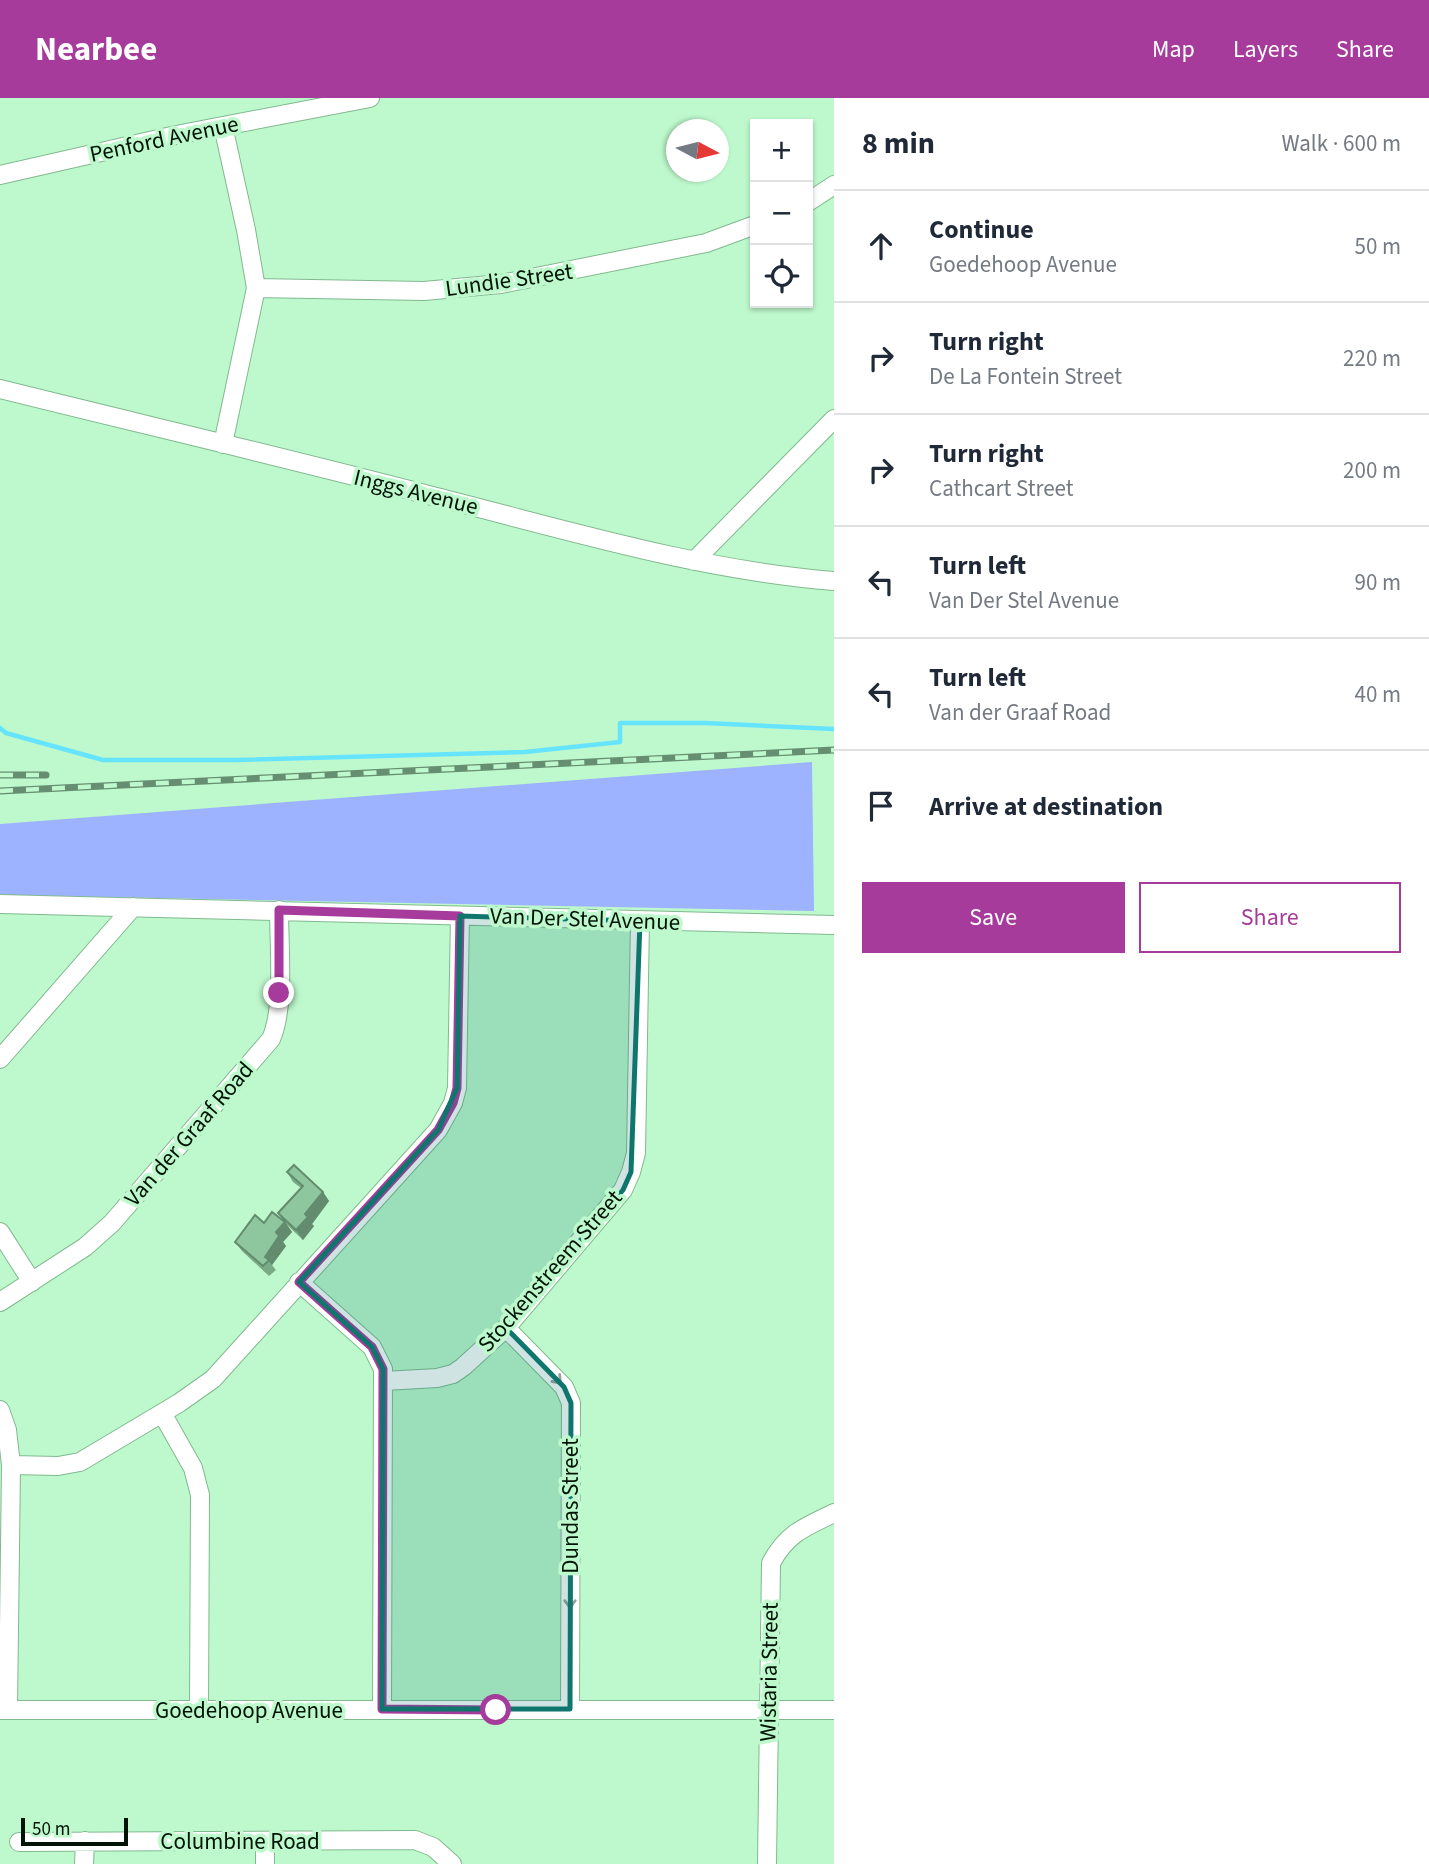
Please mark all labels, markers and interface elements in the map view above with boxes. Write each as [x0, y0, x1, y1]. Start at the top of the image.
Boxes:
text: Nearbee [35, 26, 157, 73]
text: Map [1152, 32, 1195, 67]
text: Layers [1233, 32, 1298, 67]
text: Share [1336, 32, 1394, 67]
street label: Penford Avenue [87, 107, 241, 171]
north arrow [666, 119, 729, 182]
map controls [750, 119, 813, 308]
button: + [750, 119, 813, 182]
text: 8 min [862, 122, 935, 165]
text: Walk · 600 m [1282, 127, 1401, 160]
button: − [750, 182, 813, 245]
text: Continue [929, 211, 1034, 248]
icon: ahead [862, 227, 900, 265]
text: 50 m [1354, 230, 1401, 263]
button: locate [750, 245, 813, 308]
text: Goedehoop Avenue [929, 248, 1117, 281]
street label: Lundie Street [443, 255, 575, 305]
text: Turn right [929, 323, 1044, 360]
icon: right [862, 339, 900, 377]
text: 220 m [1343, 342, 1401, 375]
text: De La Fontein Street [929, 360, 1122, 393]
text: Turn right [929, 435, 1044, 472]
icon: right [862, 451, 900, 489]
text: 200 m [1343, 454, 1401, 487]
street label: Inggs Avenue [350, 461, 482, 523]
text: Cathcart Street [929, 472, 1074, 505]
text: Turn left [929, 547, 1026, 584]
icon: left [862, 563, 900, 601]
text: 90 m [1354, 566, 1401, 599]
text: Van Der Stel Avenue [929, 584, 1119, 617]
text: Turn left [929, 659, 1026, 696]
icon: left [862, 675, 900, 713]
text: 40 m [1354, 678, 1401, 711]
text: Van der Graaf Road [929, 696, 1111, 729]
icon: arrive [862, 787, 900, 825]
text: Arrive at destination [929, 788, 1163, 825]
button: Save [862, 882, 1125, 953]
button: Share [1139, 882, 1401, 953]
street label: Van Der Stel Avenue [489, 899, 681, 939]
route end [263, 977, 294, 1008]
street label: Van der Graaf Road [117, 1054, 261, 1214]
street label: Stockenstreem Street [470, 1182, 630, 1360]
one-way arrow [545, 1367, 562, 1384]
street label: Dundas Street [554, 1438, 587, 1574]
one-way arrow [563, 1586, 577, 1609]
street label: Wistaria Street [751, 1602, 787, 1742]
street label: Goedehoop Avenue [155, 1694, 343, 1727]
route start [480, 1694, 511, 1725]
scale bar [21, 1815, 128, 1847]
text: 50 m [32, 1816, 70, 1843]
street label: Columbine Road [160, 1825, 320, 1858]

